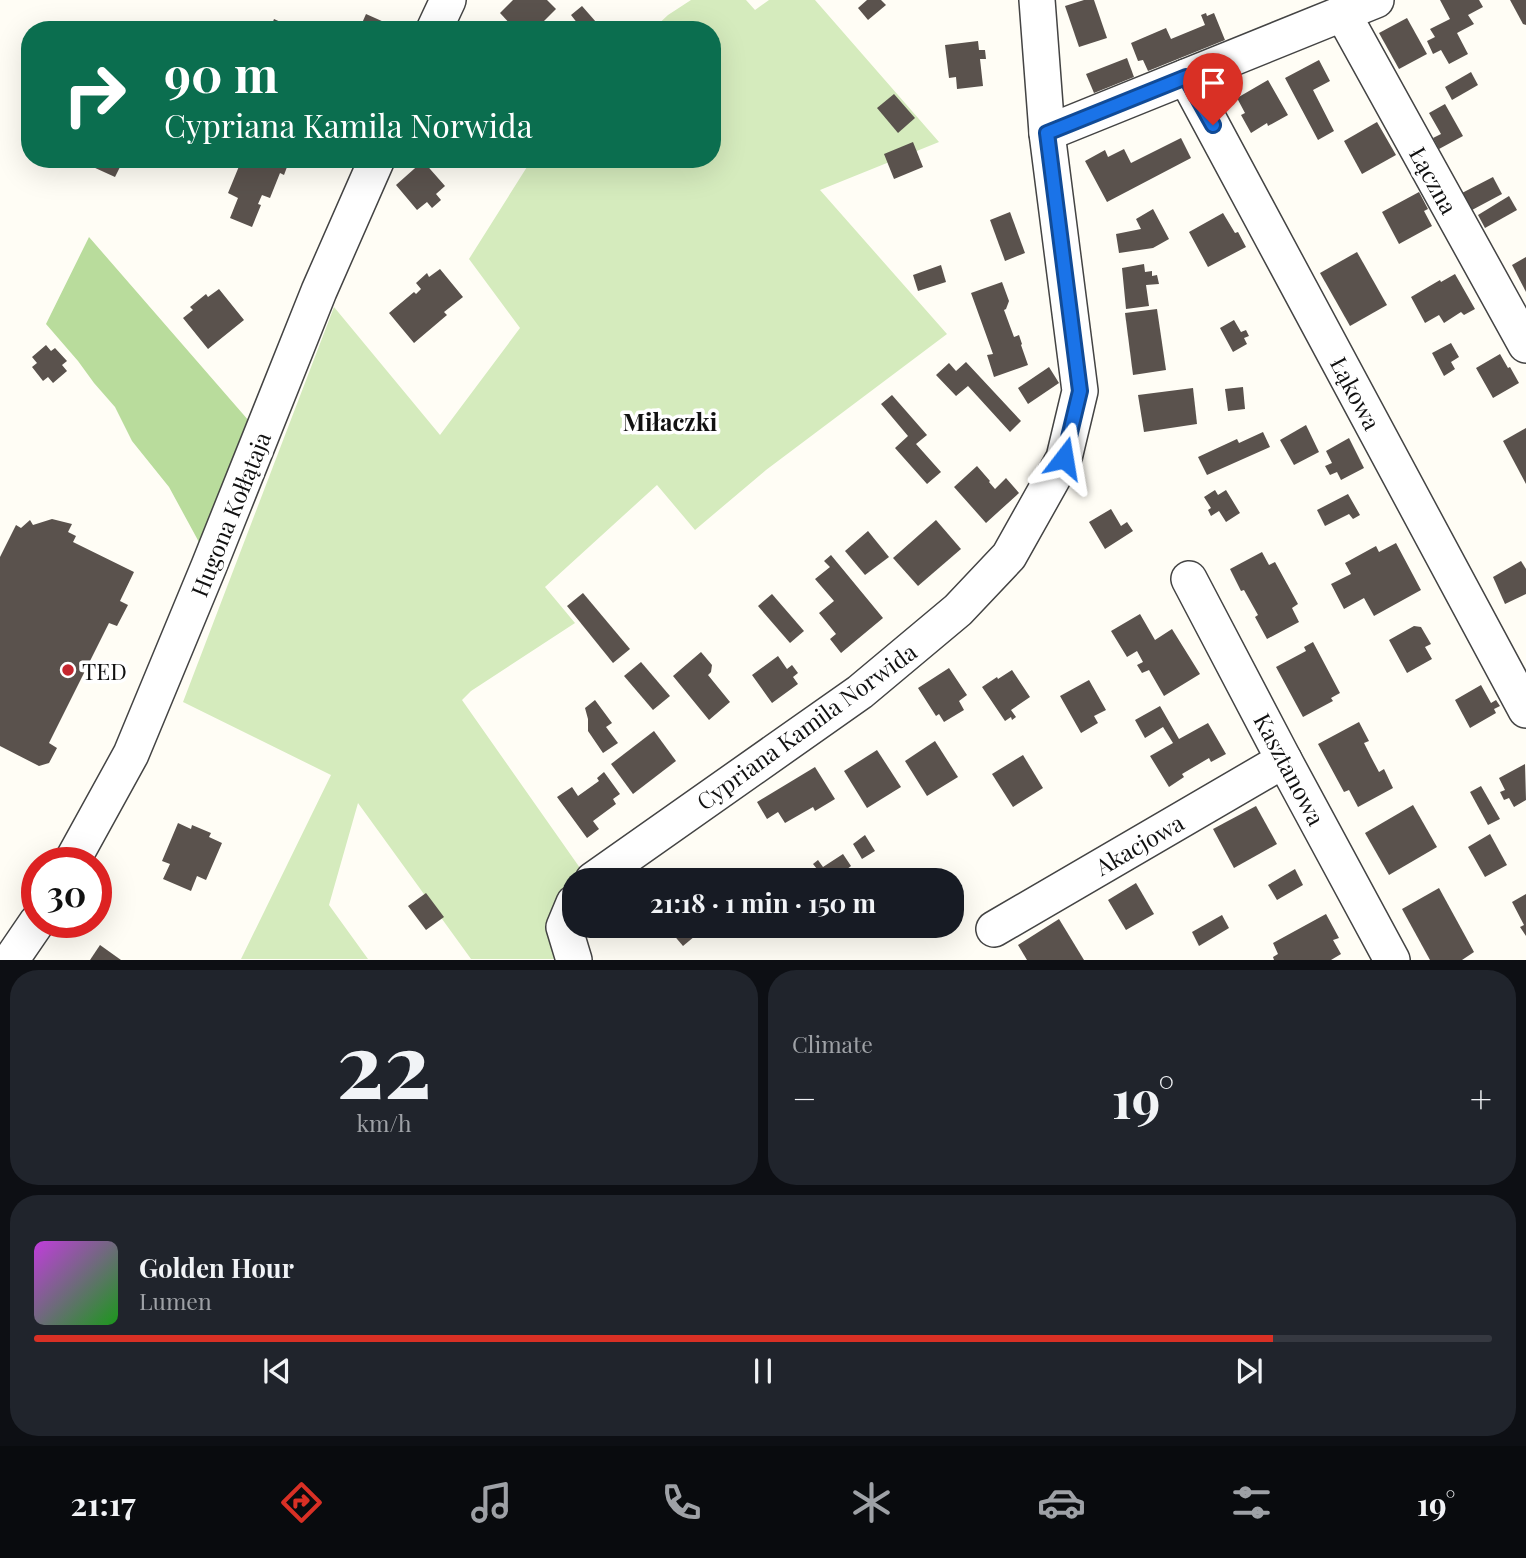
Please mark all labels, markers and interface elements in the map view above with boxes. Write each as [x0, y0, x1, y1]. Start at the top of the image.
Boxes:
text: 90 m [164, 40, 278, 105]
icon: right [49, 49, 140, 140]
pin [1183, 53, 1243, 125]
icon: arrive [1194, 64, 1232, 102]
text: Cypriana Kamila Norwida [164, 103, 533, 146]
street label: Łączna [1403, 141, 1465, 220]
street label: Łąkowa [1324, 351, 1388, 435]
district label: Miłaczki [623, 405, 718, 437]
position arrow [1027, 421, 1101, 495]
street label: Hugona Kołłątaja [183, 427, 277, 601]
street label: Cypriana Kamila Norwida [690, 635, 923, 816]
place label: TED [82, 655, 127, 686]
marker: TED [60, 662, 76, 678]
street label: Kasztanowa [1248, 708, 1333, 831]
street label: Akacjowa [1088, 806, 1189, 882]
speed limit sign: 30 [21, 847, 112, 938]
text: 21:18 · 1 min · 150 m [650, 885, 876, 920]
text: 22 [336, 1001, 432, 1122]
text: Climate [792, 1028, 873, 1059]
text: 19° [1112, 1063, 1175, 1132]
text: − [792, 1072, 817, 1123]
text: + [1470, 1072, 1492, 1123]
text: km/h [356, 1107, 412, 1138]
text: Golden Hour [139, 1250, 294, 1285]
text: Lumen [139, 1285, 212, 1316]
icon: previous [258, 1352, 296, 1390]
icon: pause [744, 1352, 782, 1390]
icon: next [1230, 1352, 1268, 1390]
icon: directions [277, 1478, 326, 1527]
icon: music [467, 1478, 516, 1527]
icon: phone [657, 1478, 706, 1527]
icon: climate [847, 1478, 896, 1527]
icon: car [1037, 1478, 1086, 1527]
icon: filters [1227, 1478, 1276, 1527]
text: 21:17 [71, 1481, 136, 1524]
text: 19° [1417, 1481, 1455, 1524]

